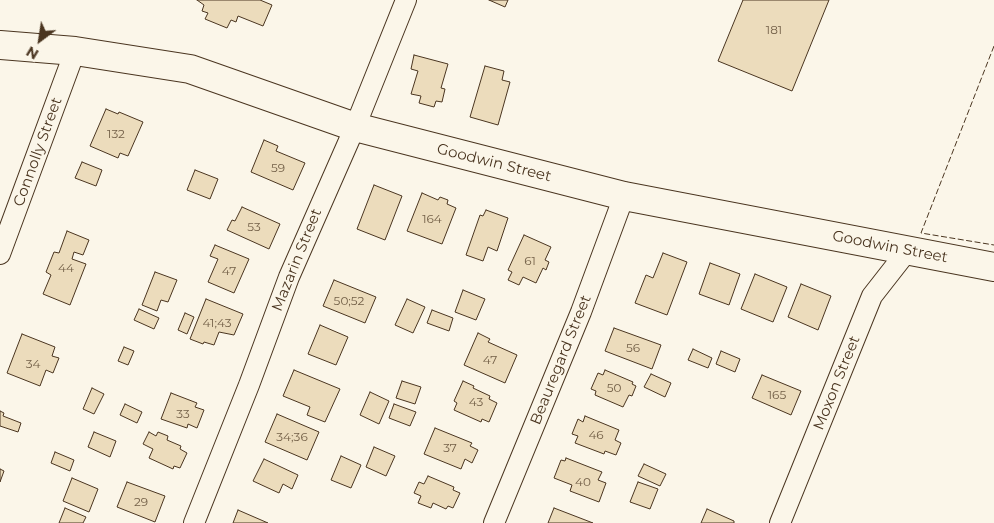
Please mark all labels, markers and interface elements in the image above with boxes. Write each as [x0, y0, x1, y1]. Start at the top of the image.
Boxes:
north arrow [15, 15, 65, 65]
house number: 181 [766, 23, 782, 37]
text: N [23, 42, 42, 63]
street label: Connolly Street [10, 95, 66, 209]
house number: 132 [107, 127, 125, 141]
street label: Goodwin Street [435, 140, 553, 186]
house number: 59 [271, 161, 285, 175]
street label: Mazarin Street [268, 206, 326, 314]
house number: 164 [422, 212, 442, 226]
house number: 53 [247, 220, 261, 234]
street label: Goodwin Street [831, 227, 949, 267]
house number: 61 [524, 254, 536, 268]
house number: 44 [58, 261, 74, 275]
house number: 47 [222, 264, 236, 278]
street label: Beauregard Street [527, 292, 595, 428]
house number: 50;52 [334, 294, 364, 308]
house number: 41;43 [202, 316, 232, 330]
street label: Moxon Street [810, 333, 864, 433]
house number: 56 [626, 341, 640, 355]
house number: 47 [483, 353, 497, 367]
house number: 34 [26, 357, 40, 371]
house number: 50 [607, 381, 621, 395]
house number: 165 [768, 388, 786, 402]
house number: 43 [469, 395, 483, 409]
house number: 33 [176, 407, 190, 421]
house number: 46 [588, 428, 604, 442]
house number: 34;36 [276, 430, 308, 444]
house number: 37 [443, 441, 457, 455]
house number: 40 [575, 475, 591, 489]
house number: 29 [134, 495, 148, 509]

